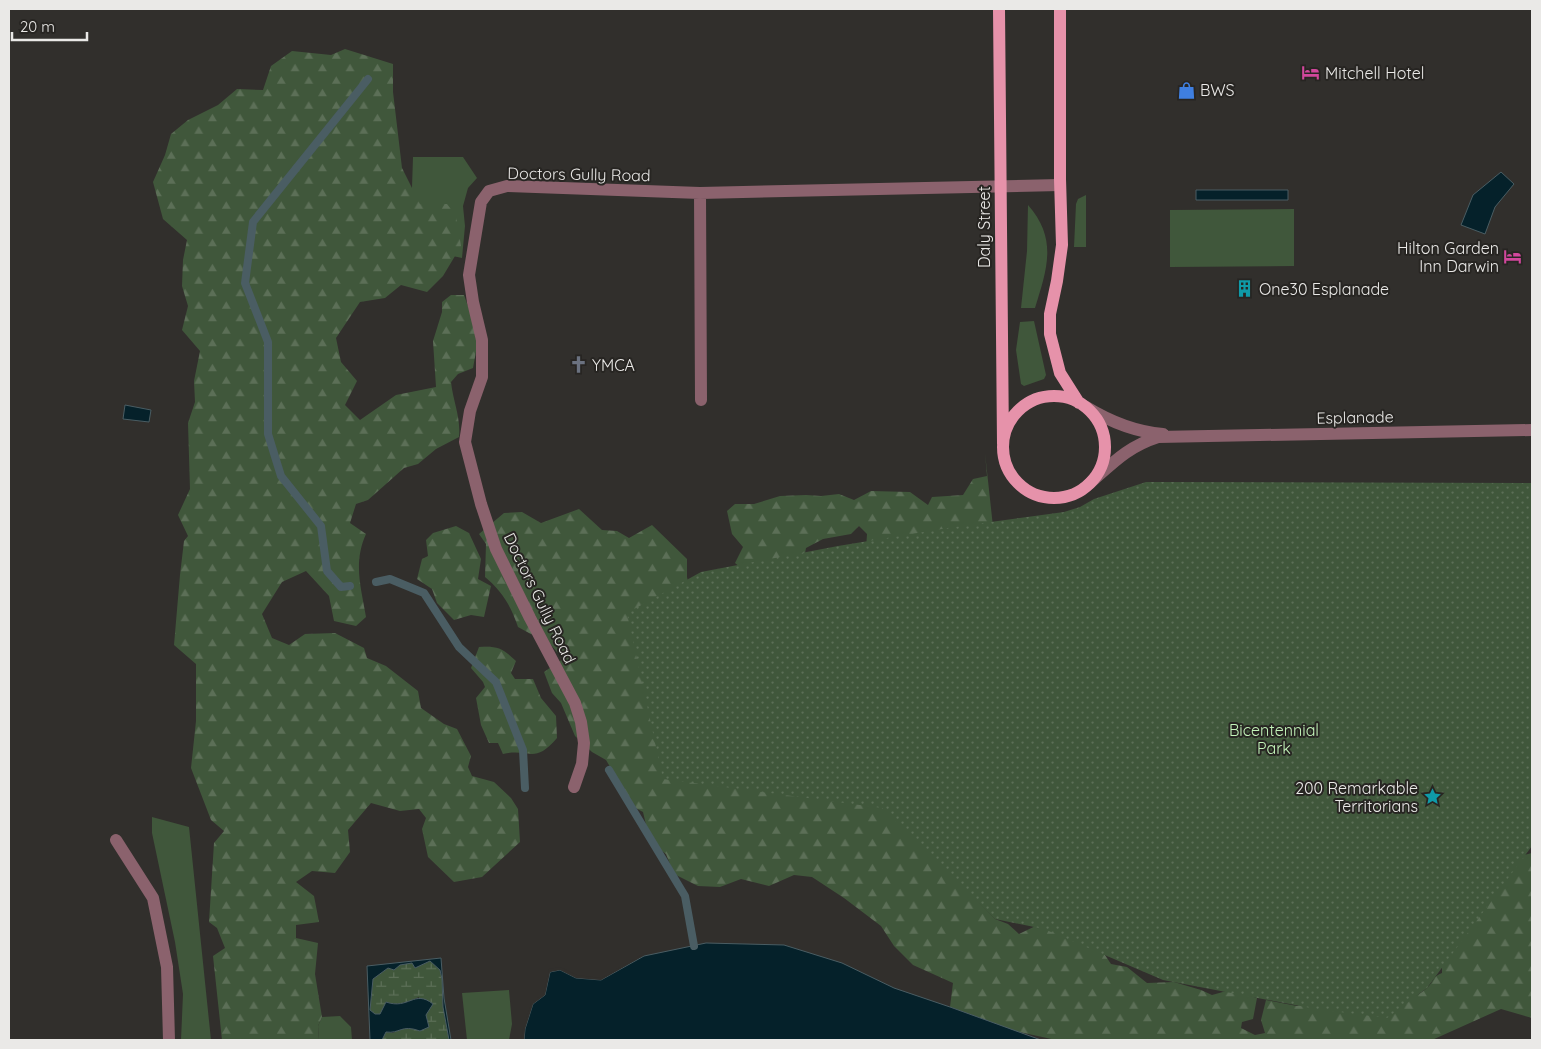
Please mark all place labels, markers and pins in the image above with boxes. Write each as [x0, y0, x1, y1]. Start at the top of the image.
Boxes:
hotel icon: Mitchell Hotel [1301, 63, 1321, 83]
place label: Mitchell Hotel [1325, 63, 1424, 83]
shop icon: BWS [1176, 80, 1196, 100]
place label: BWS [1200, 80, 1235, 100]
place label: Hilton Garden Inn Darwin [1397, 238, 1499, 276]
hotel icon: Hilton Garden Inn Darwin [1503, 247, 1523, 267]
building icon: One30 Esplanade [1235, 279, 1255, 299]
place label: One30 Esplanade [1259, 279, 1389, 299]
church icon: YMCA [568, 355, 588, 375]
place label: YMCA [592, 355, 635, 375]
place label: 200 Remarkable Territorians [1295, 778, 1418, 816]
place icon: 200 Remarkable Territorians [1422, 787, 1442, 807]

